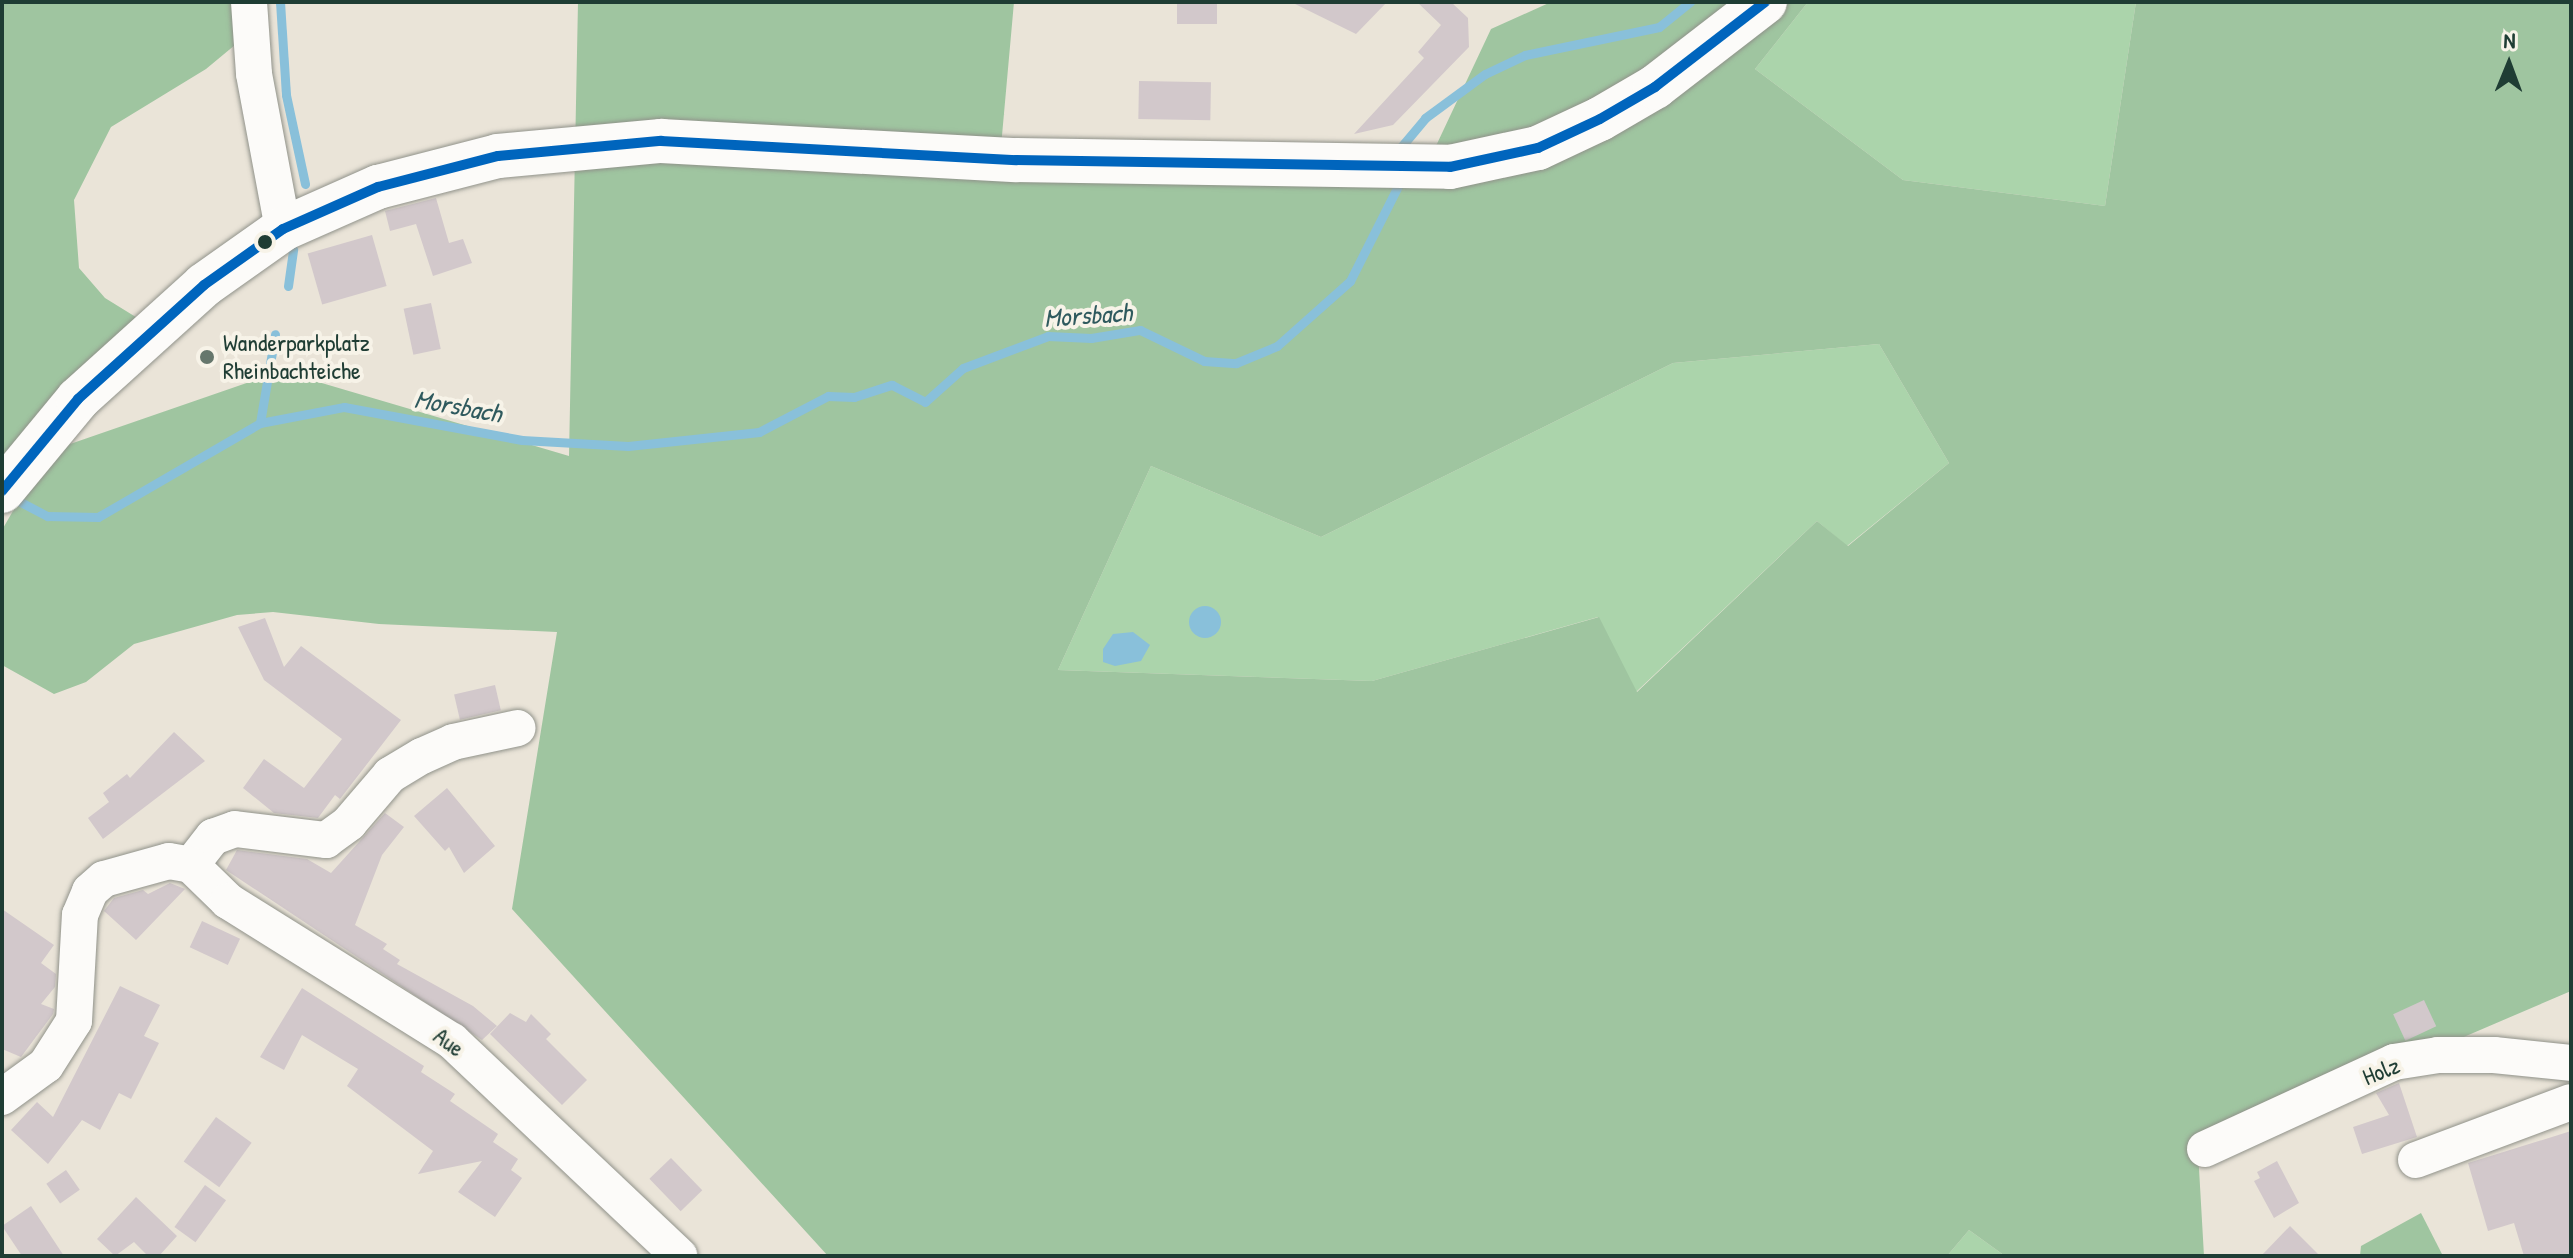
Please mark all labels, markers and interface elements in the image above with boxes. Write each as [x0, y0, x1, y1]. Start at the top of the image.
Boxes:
north arrow [2469, 24, 2549, 104]
text: N [2503, 25, 2516, 55]
unlabelled marker [257, 234, 273, 250]
water label: Morsbach [1043, 296, 1133, 334]
place label: Wanderparkplatz Rheinbachteiche [223, 329, 370, 385]
marker: Wanderparkplatz Rheinbachteiche [198, 348, 216, 366]
water label: Morsbach [412, 383, 504, 429]
street label: Aue [428, 1021, 470, 1063]
street label: Holz [2358, 1051, 2404, 1091]

